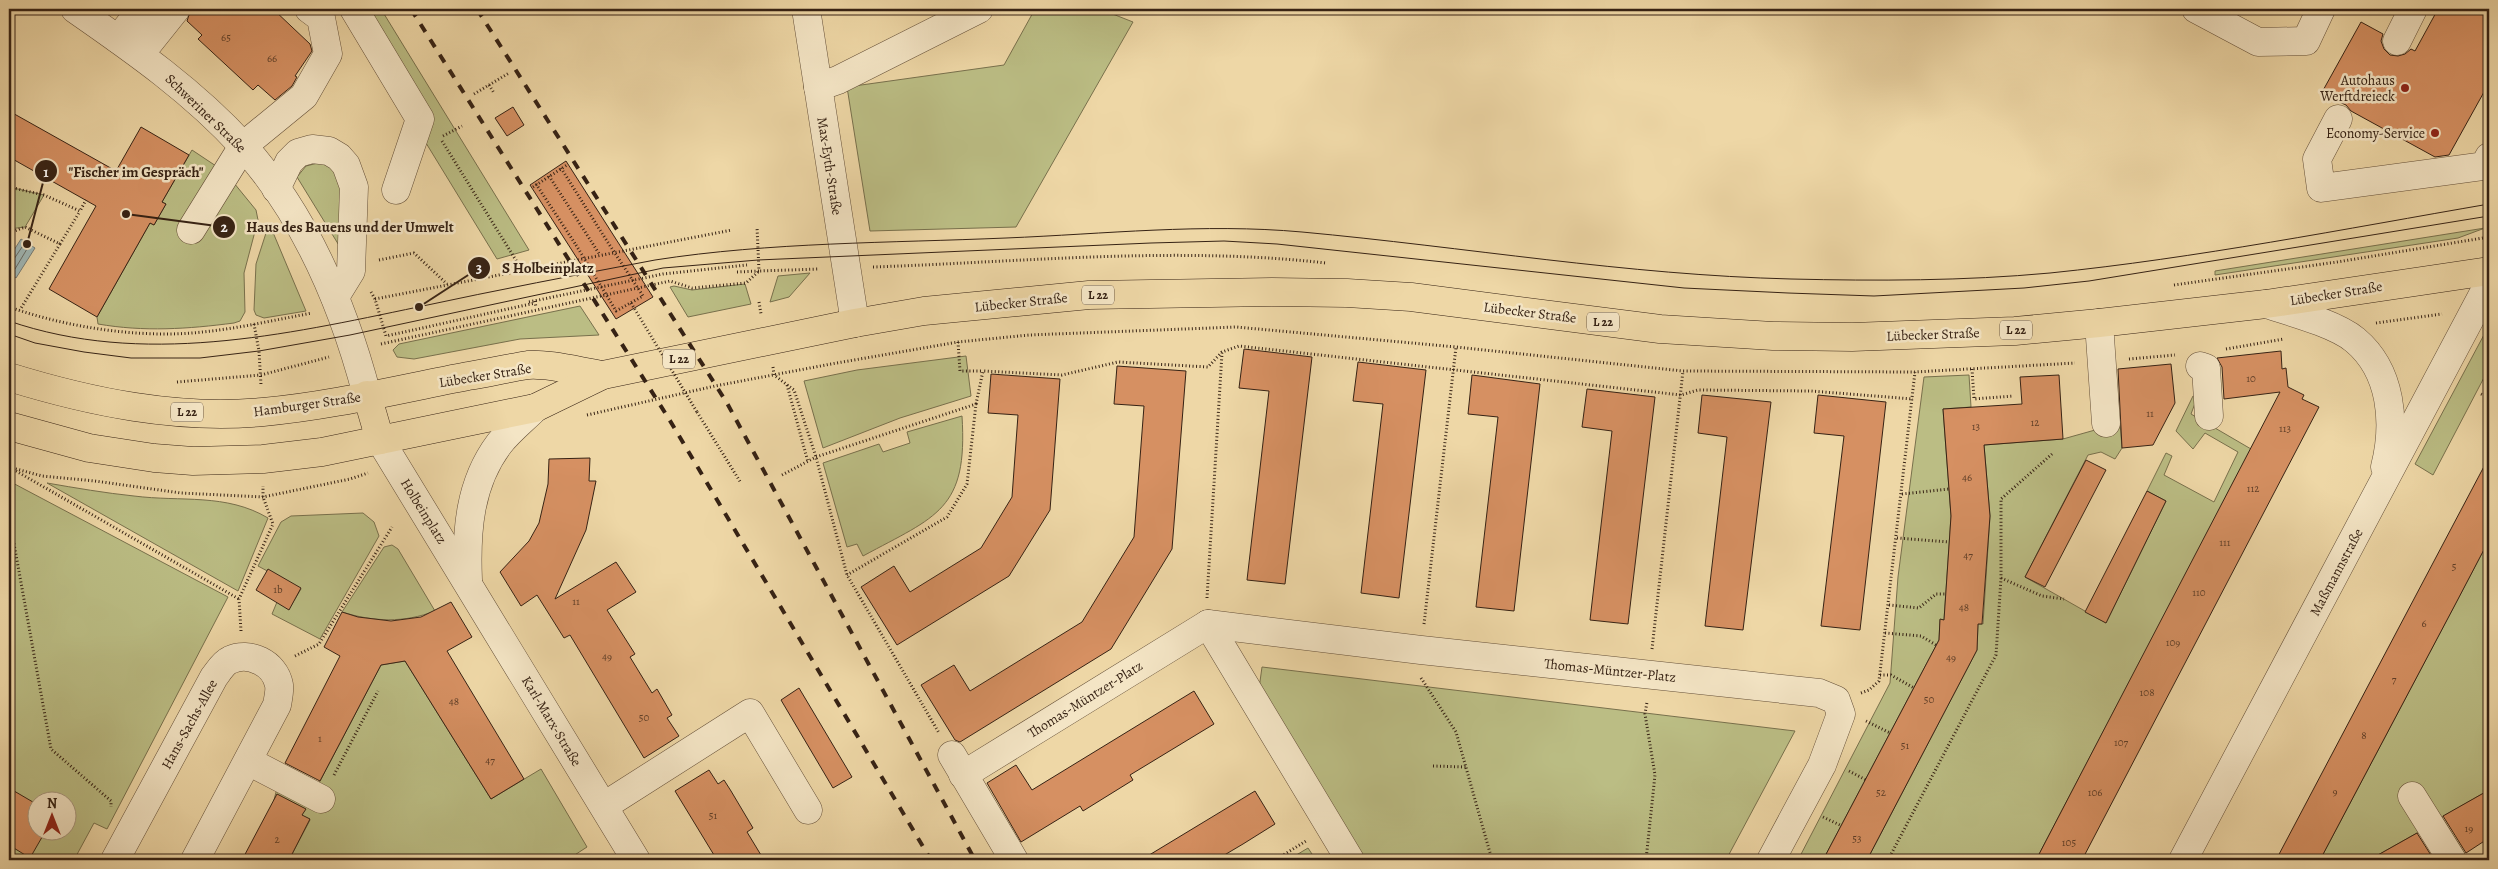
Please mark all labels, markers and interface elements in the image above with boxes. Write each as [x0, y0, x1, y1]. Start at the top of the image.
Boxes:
house number: 65 [221, 30, 231, 45]
house number: 66 [267, 51, 277, 66]
street label: Schweriner Straße [161, 70, 250, 157]
place label: Autohaus Werftdreieck [2319, 71, 2395, 106]
marker: Autohaus Werftdreieck [2399, 82, 2411, 94]
street label: Max-Eyth-Straße [812, 116, 847, 217]
place label: Economy-Service [2326, 124, 2425, 143]
marker: Economy-Service [2429, 127, 2441, 139]
callout: "Fischer im Gespräch" [33, 156, 213, 186]
text: 1 [43, 162, 49, 182]
text: "Fischer im Gespräch" [68, 162, 204, 182]
callout: Haus des Bauens und der Umwelt [212, 212, 464, 242]
text: 2 [220, 217, 228, 237]
text: Haus des Bauens und der Umwelt [246, 217, 454, 237]
callout: S Holbeinplatz [467, 253, 603, 283]
text: 3 [476, 258, 482, 278]
text: S Holbeinplatz [502, 258, 594, 278]
street label: Lübecker Straße [2288, 277, 2384, 310]
road number: L 22 [1082, 286, 1114, 304]
street label: Lübecker Straße [974, 288, 1069, 317]
street label: Lübecker Straße [1482, 297, 1577, 328]
road number: L 22 [1587, 313, 1619, 332]
road number: L 22 [2000, 320, 2032, 340]
street label: Lübecker Straße [1886, 323, 1980, 346]
road number: L 22 [663, 349, 695, 368]
street label: Lübecker Straße [437, 359, 533, 392]
house number: 10 [2246, 371, 2256, 386]
street label: Hamburger Straße [252, 388, 362, 421]
road number: L 22 [171, 402, 203, 422]
house number: 11 [2146, 406, 2154, 421]
house number: 12 [2031, 415, 2040, 430]
house number: 13 [1972, 419, 1980, 434]
house number: 113 [2279, 421, 2291, 436]
house number: 46 [1962, 470, 1972, 485]
street label: Holbeinplatz [396, 475, 451, 548]
house number: 112 [2247, 481, 2259, 496]
street label: Maßmannstraße [2305, 525, 2367, 619]
house number: 111 [2219, 535, 2231, 550]
house number: 47 [1963, 548, 1973, 563]
house number: 5 [2452, 559, 2457, 574]
house number: 1b [273, 582, 283, 597]
house number: 110 [2192, 585, 2206, 600]
house number: 11 [572, 594, 580, 609]
house number: 48 [1959, 600, 1969, 615]
house number: 6 [2421, 616, 2427, 631]
house number: 109 [2166, 635, 2180, 650]
house number: 49 [602, 649, 612, 664]
house number: 49 [1946, 650, 1956, 665]
street label: Thomas-Müntzer-Platz [1543, 654, 1677, 687]
street label: Thomas-Müntzer-Platz [1024, 656, 1146, 743]
house number: 7 [2392, 672, 2397, 687]
street label: Karl-Marx-Straße [517, 673, 586, 770]
street label: Hans-Sachs-Allee [157, 676, 222, 773]
house number: 108 [2140, 685, 2154, 700]
house number: 50 [1924, 692, 1934, 707]
house number: 48 [449, 694, 459, 709]
house number: 50 [639, 710, 649, 725]
house number: 8 [2361, 728, 2367, 743]
house number: 1 [318, 731, 322, 746]
house number: 107 [2114, 735, 2129, 750]
house number: 51 [1901, 738, 1909, 753]
house number: 47 [485, 753, 495, 768]
house number: 9 [2332, 784, 2338, 799]
house number: 52 [1876, 785, 1886, 800]
house number: 106 [2088, 785, 2102, 800]
north arrow [28, 792, 78, 842]
text: N [47, 794, 57, 813]
house number: 51 [709, 808, 717, 823]
house number: 19 [2465, 821, 2473, 836]
house number: 53 [1852, 831, 1862, 846]
house number: 2 [274, 832, 280, 847]
house number: 105 [2062, 835, 2076, 850]

